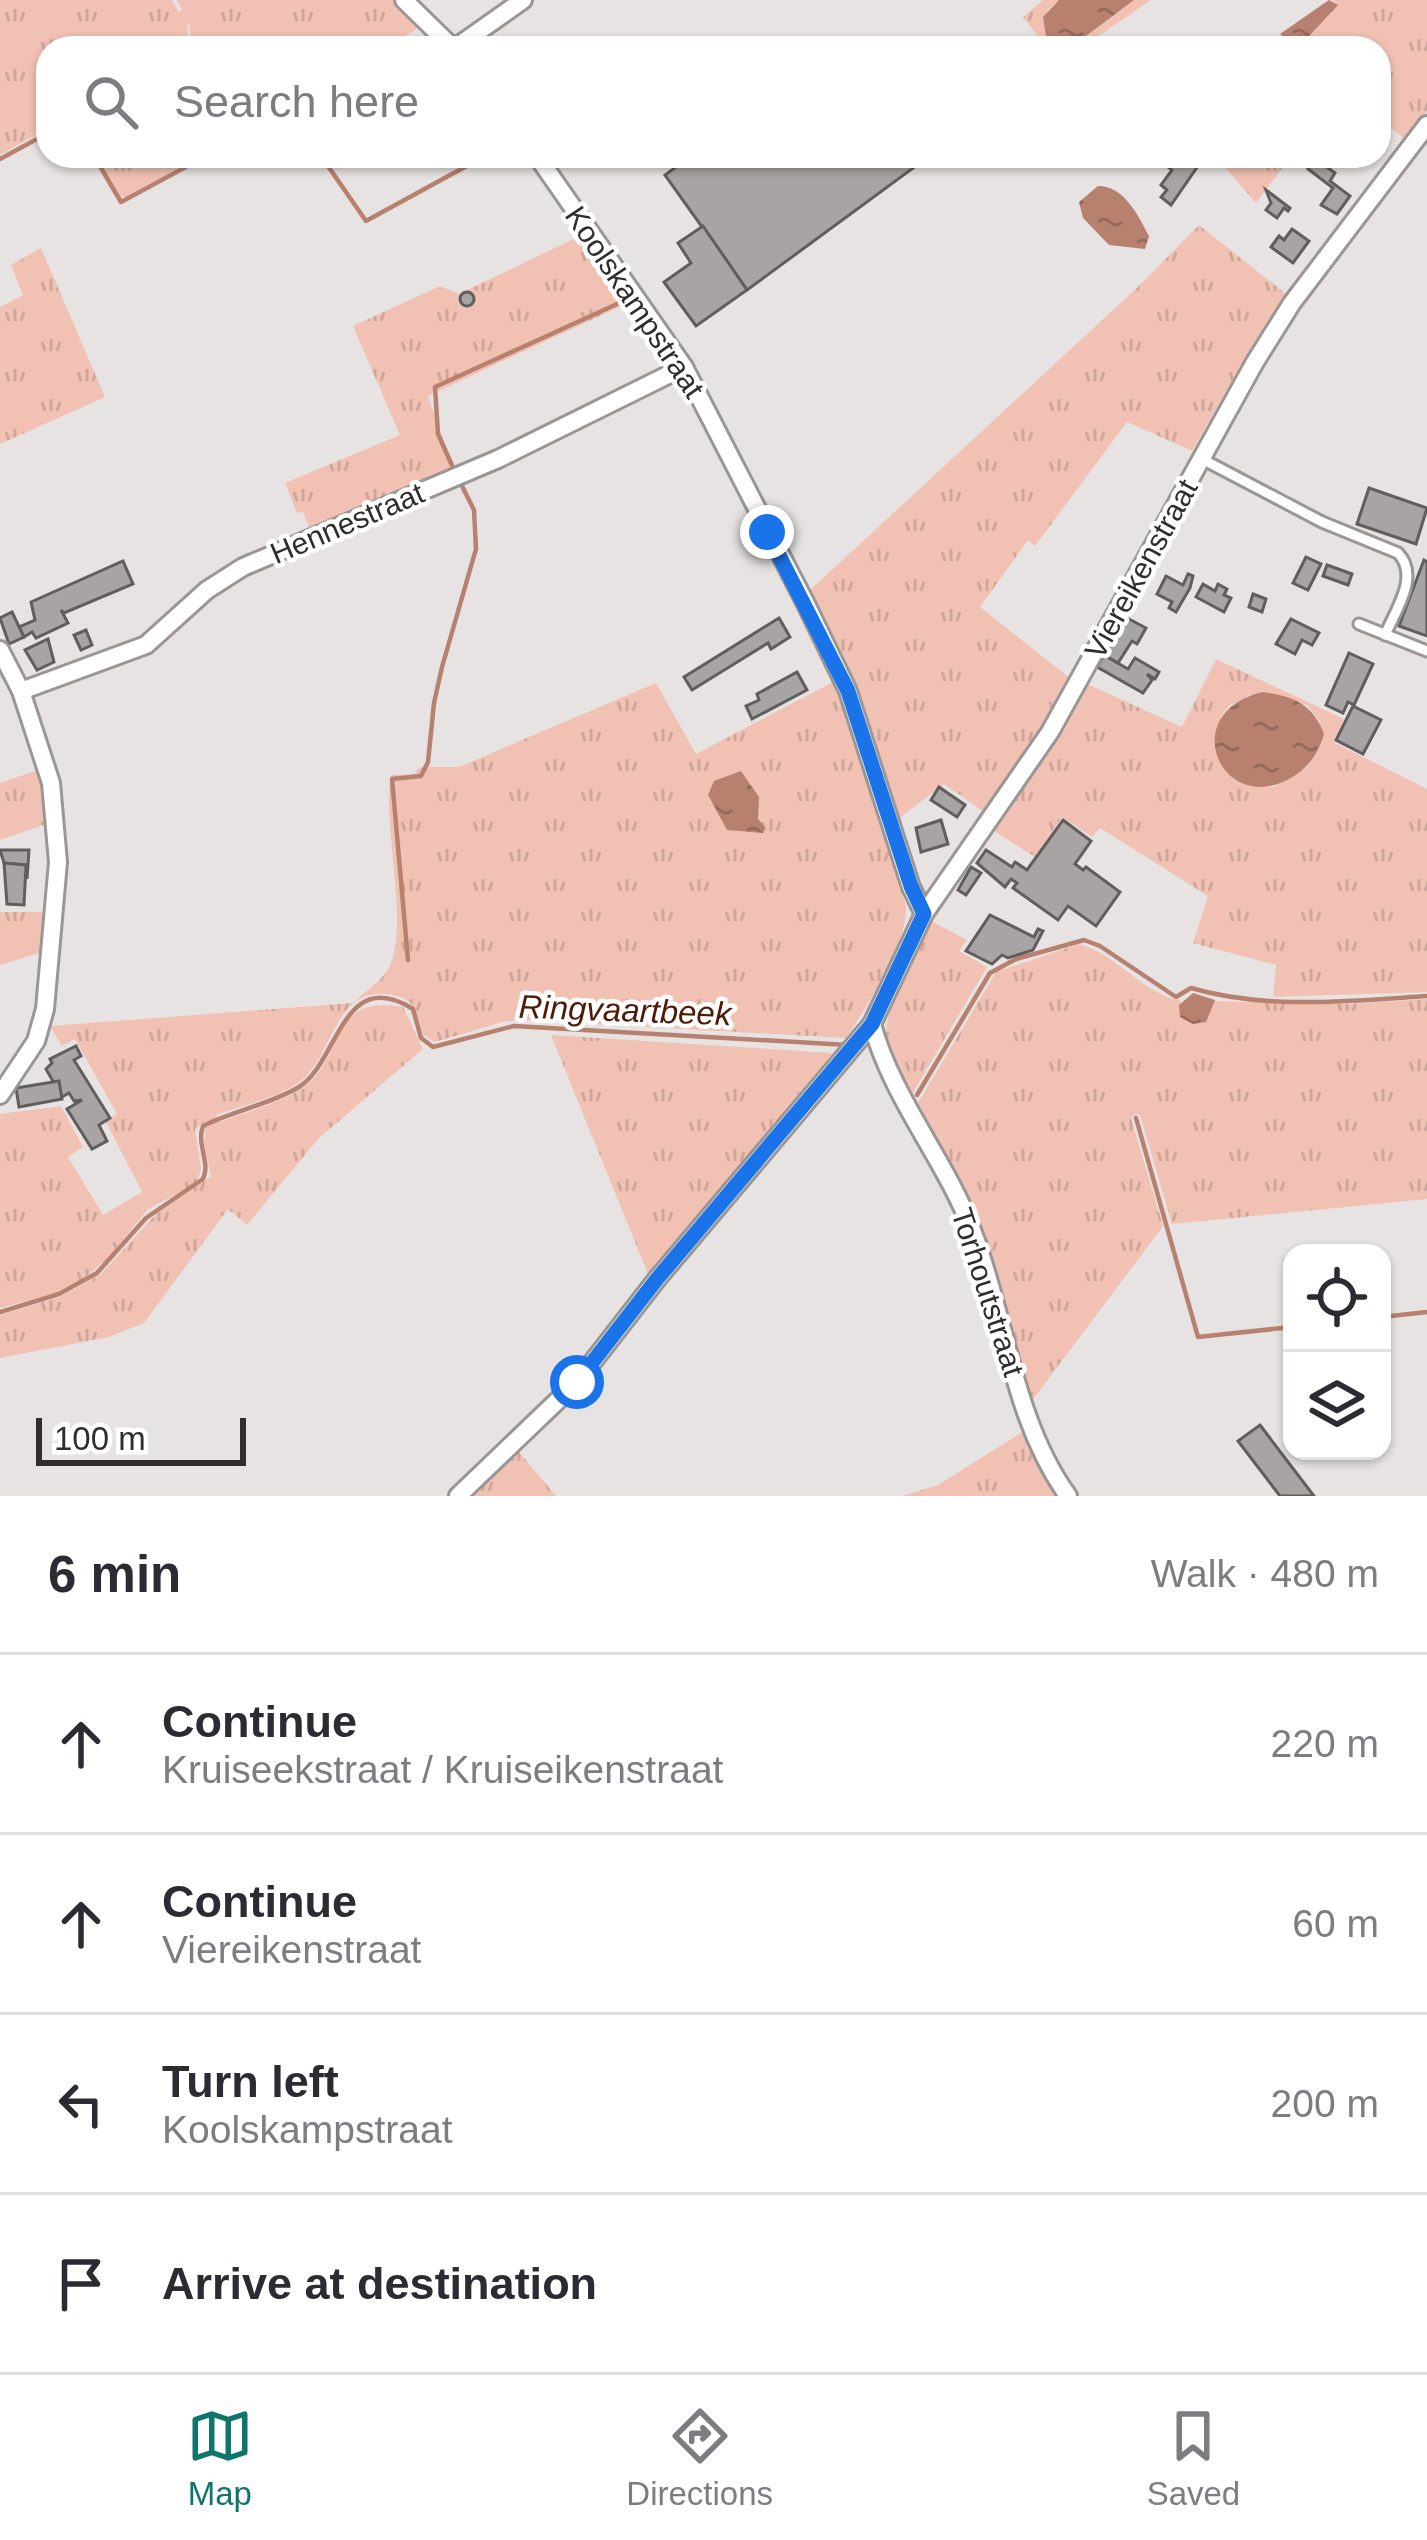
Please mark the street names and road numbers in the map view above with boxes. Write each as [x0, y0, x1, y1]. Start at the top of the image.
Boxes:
street label: Koolskampstraat [559, 200, 712, 404]
street label: Viereikenstraat [1078, 473, 1204, 664]
street label: Hennestraat [265, 476, 429, 570]
street label: Torhoutstraat [945, 1204, 1031, 1381]

